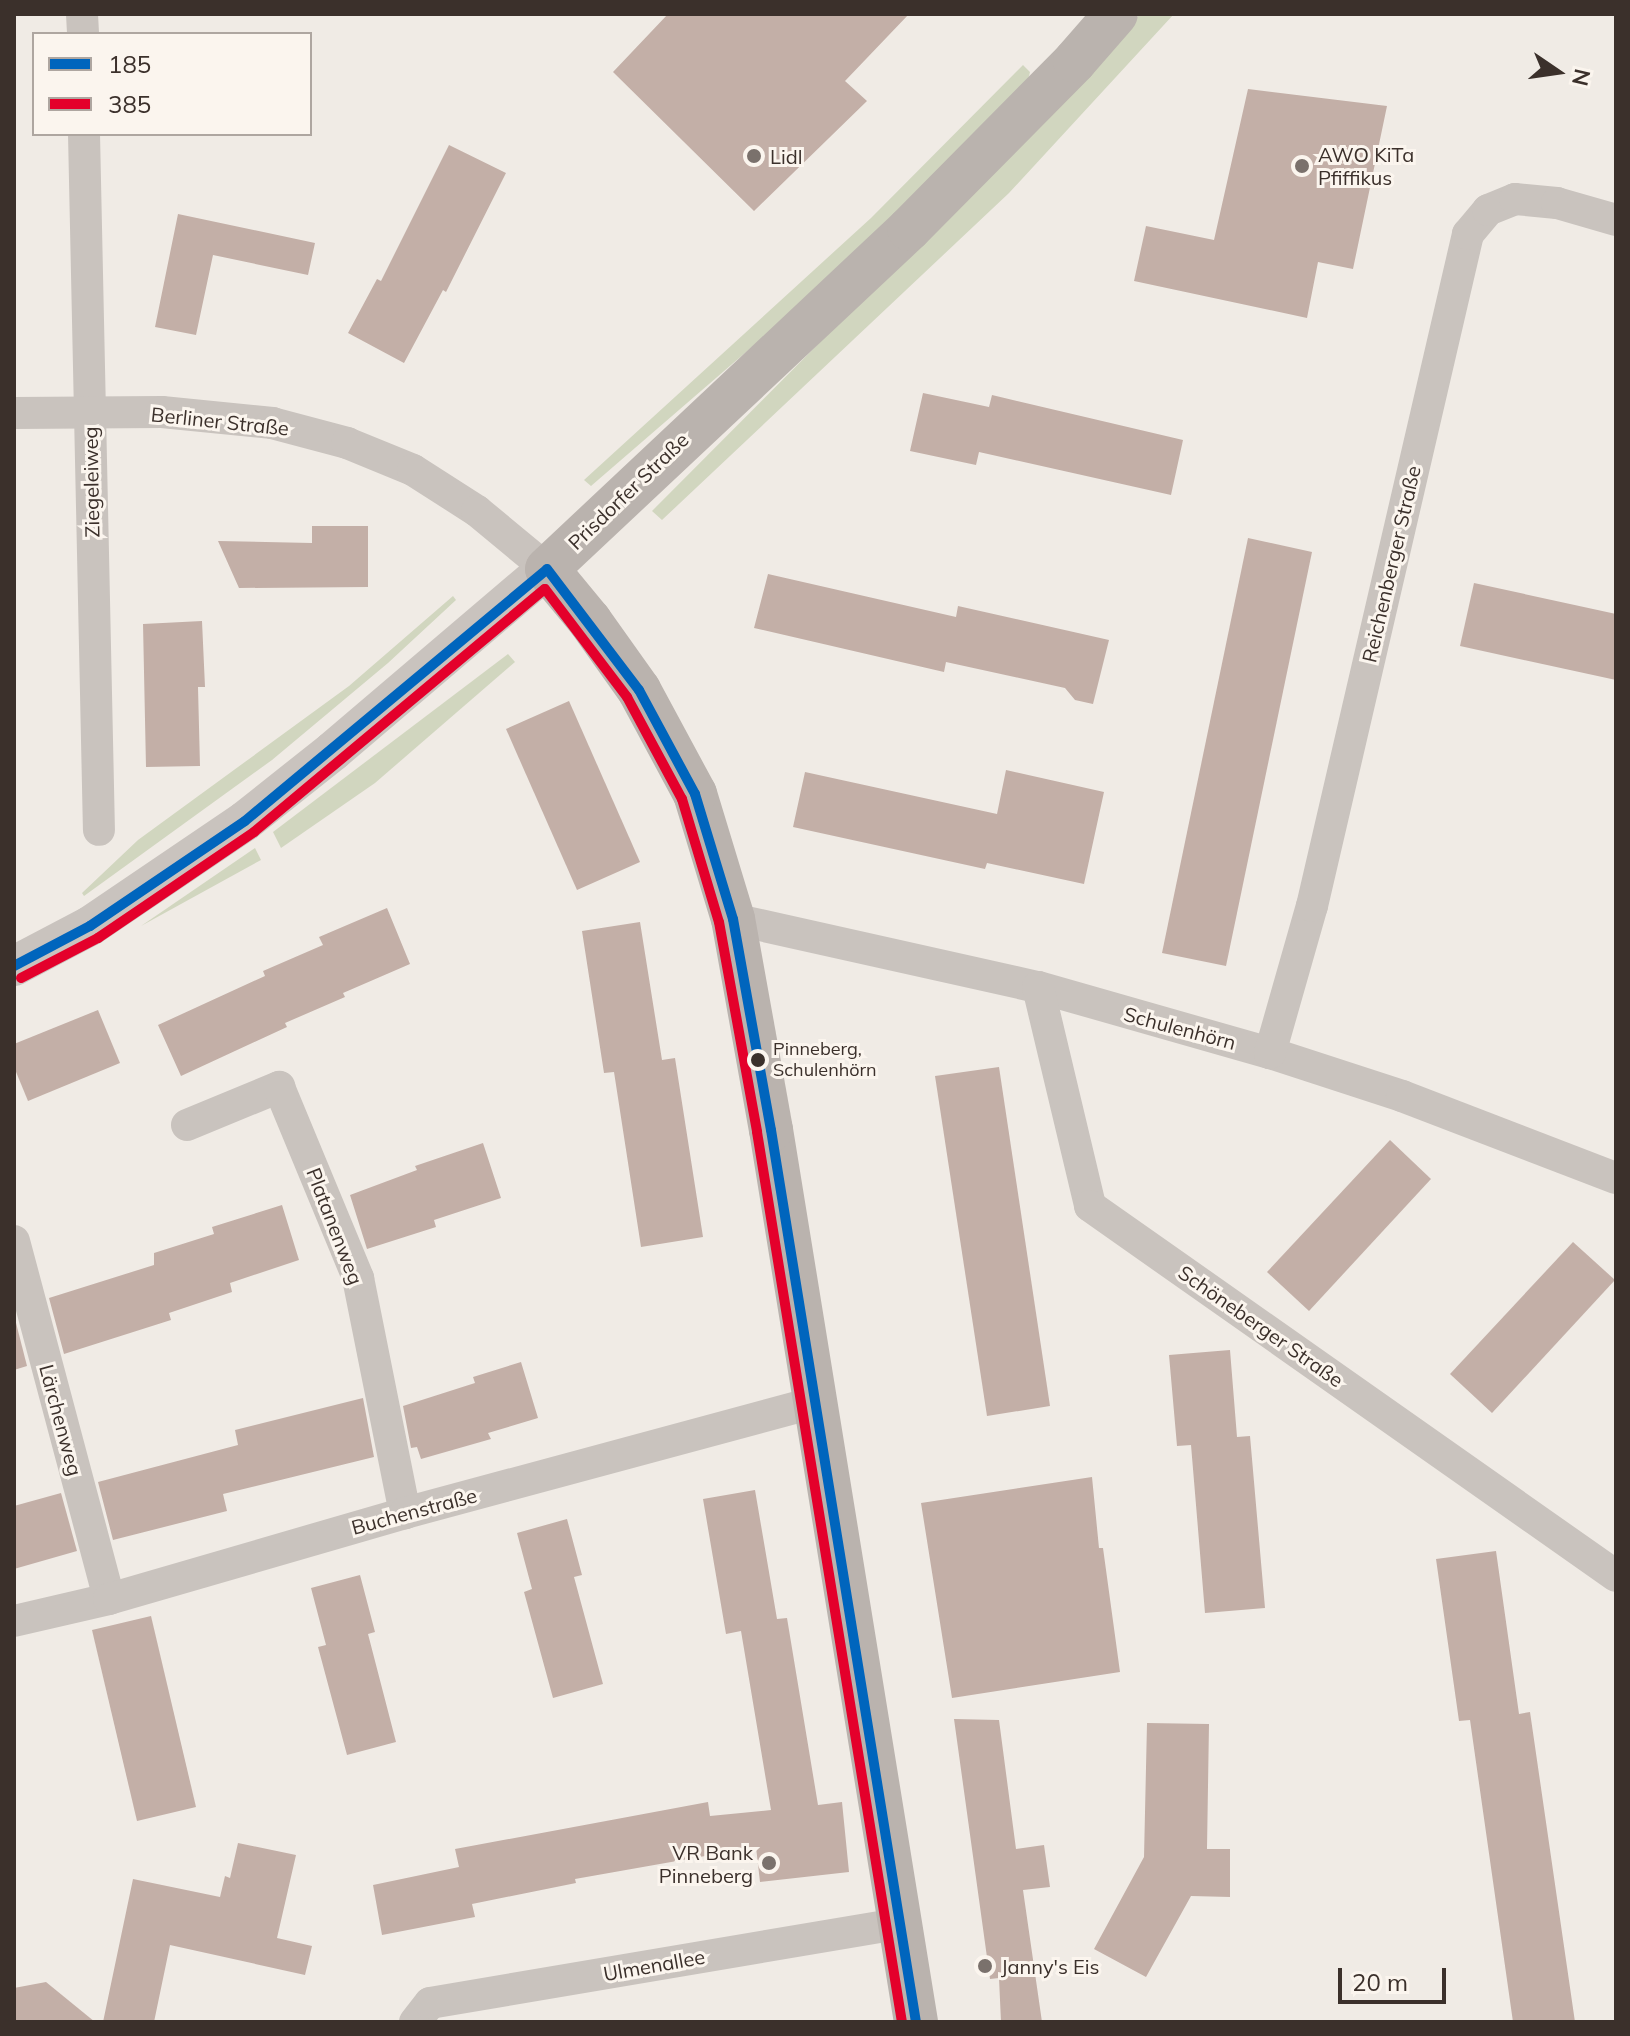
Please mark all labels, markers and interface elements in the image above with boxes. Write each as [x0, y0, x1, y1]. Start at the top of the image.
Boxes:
legend [32, 32, 312, 136]
north arrow [1518, 32, 1598, 112]
text: 185 [108, 49, 151, 79]
text: N [1566, 66, 1597, 89]
text: 385 [108, 89, 151, 119]
place label: AWO KiTa Pfiffikus [1318, 142, 1414, 189]
place label: Lidl [770, 144, 802, 168]
marker: Lidl [745, 147, 763, 165]
marker: AWO KiTa Pfiffikus [1293, 157, 1311, 175]
street label: Berliner Straße [150, 402, 290, 440]
street label: Ziegeleiweg [78, 426, 104, 538]
street label: Prisdorfer Straße [563, 428, 693, 554]
street label: Reichenberger Straße [1357, 463, 1425, 665]
street label: Schulenhörn [1121, 1002, 1239, 1054]
place label: Pinneberg, Schulenhörn [773, 1039, 877, 1082]
marker: Pinneberg, Schulenhörn [750, 1052, 766, 1068]
street label: Platanenweg [302, 1164, 368, 1288]
street label: Schöneberger Straße [1174, 1260, 1348, 1392]
street label: Lärchenweg [35, 1362, 87, 1478]
street label: Buchenstraße [349, 1483, 479, 1539]
place label: VR Bank Pinneberg [659, 1840, 753, 1887]
marker: VR Bank Pinneberg [760, 1854, 778, 1872]
street label: Ulmenallee [601, 1944, 707, 1986]
scale bar [1342, 1952, 1450, 2002]
place label: Janny's Eis [1001, 1954, 1100, 1978]
marker: Janny's Eis [976, 1957, 994, 1975]
text: 20 m [1352, 1967, 1408, 1997]

